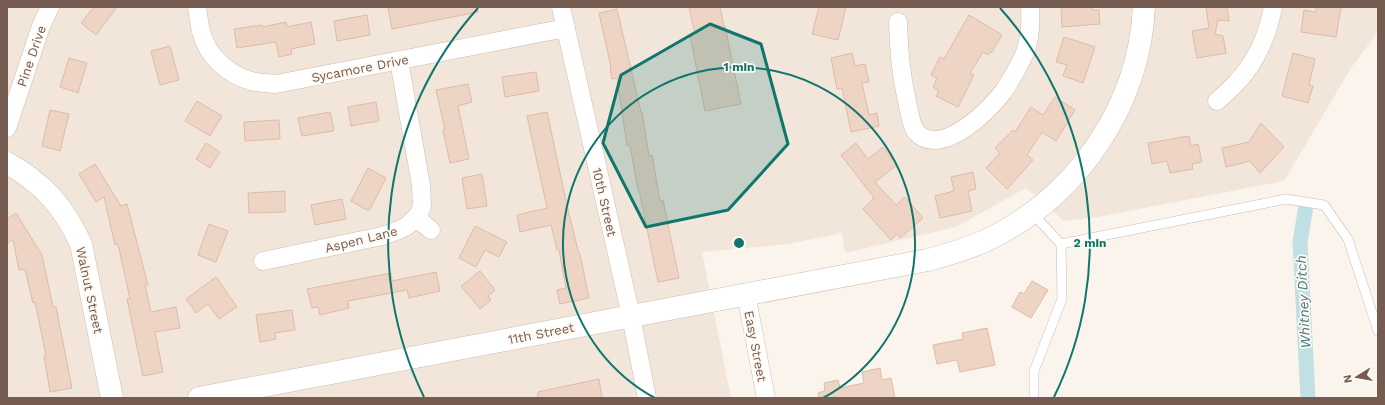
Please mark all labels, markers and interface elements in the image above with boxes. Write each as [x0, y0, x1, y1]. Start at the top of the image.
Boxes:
street label: Pine Drive [14, 24, 49, 89]
street label: Sycamore Drive [310, 52, 410, 85]
text: 1 min [724, 60, 754, 74]
street label: 10th Street [589, 166, 620, 239]
street label: Aspen Lane [323, 223, 399, 256]
centre of rings [732, 236, 746, 250]
text: 2 min [1074, 236, 1106, 250]
street label: Walnut Street [73, 245, 106, 335]
water label: Whitney Ditch [1293, 255, 1313, 349]
street label: Easy Street [741, 309, 770, 383]
street label: 11th Street [507, 320, 576, 347]
north arrow [1337, 357, 1377, 397]
text: N [1341, 374, 1355, 384]

